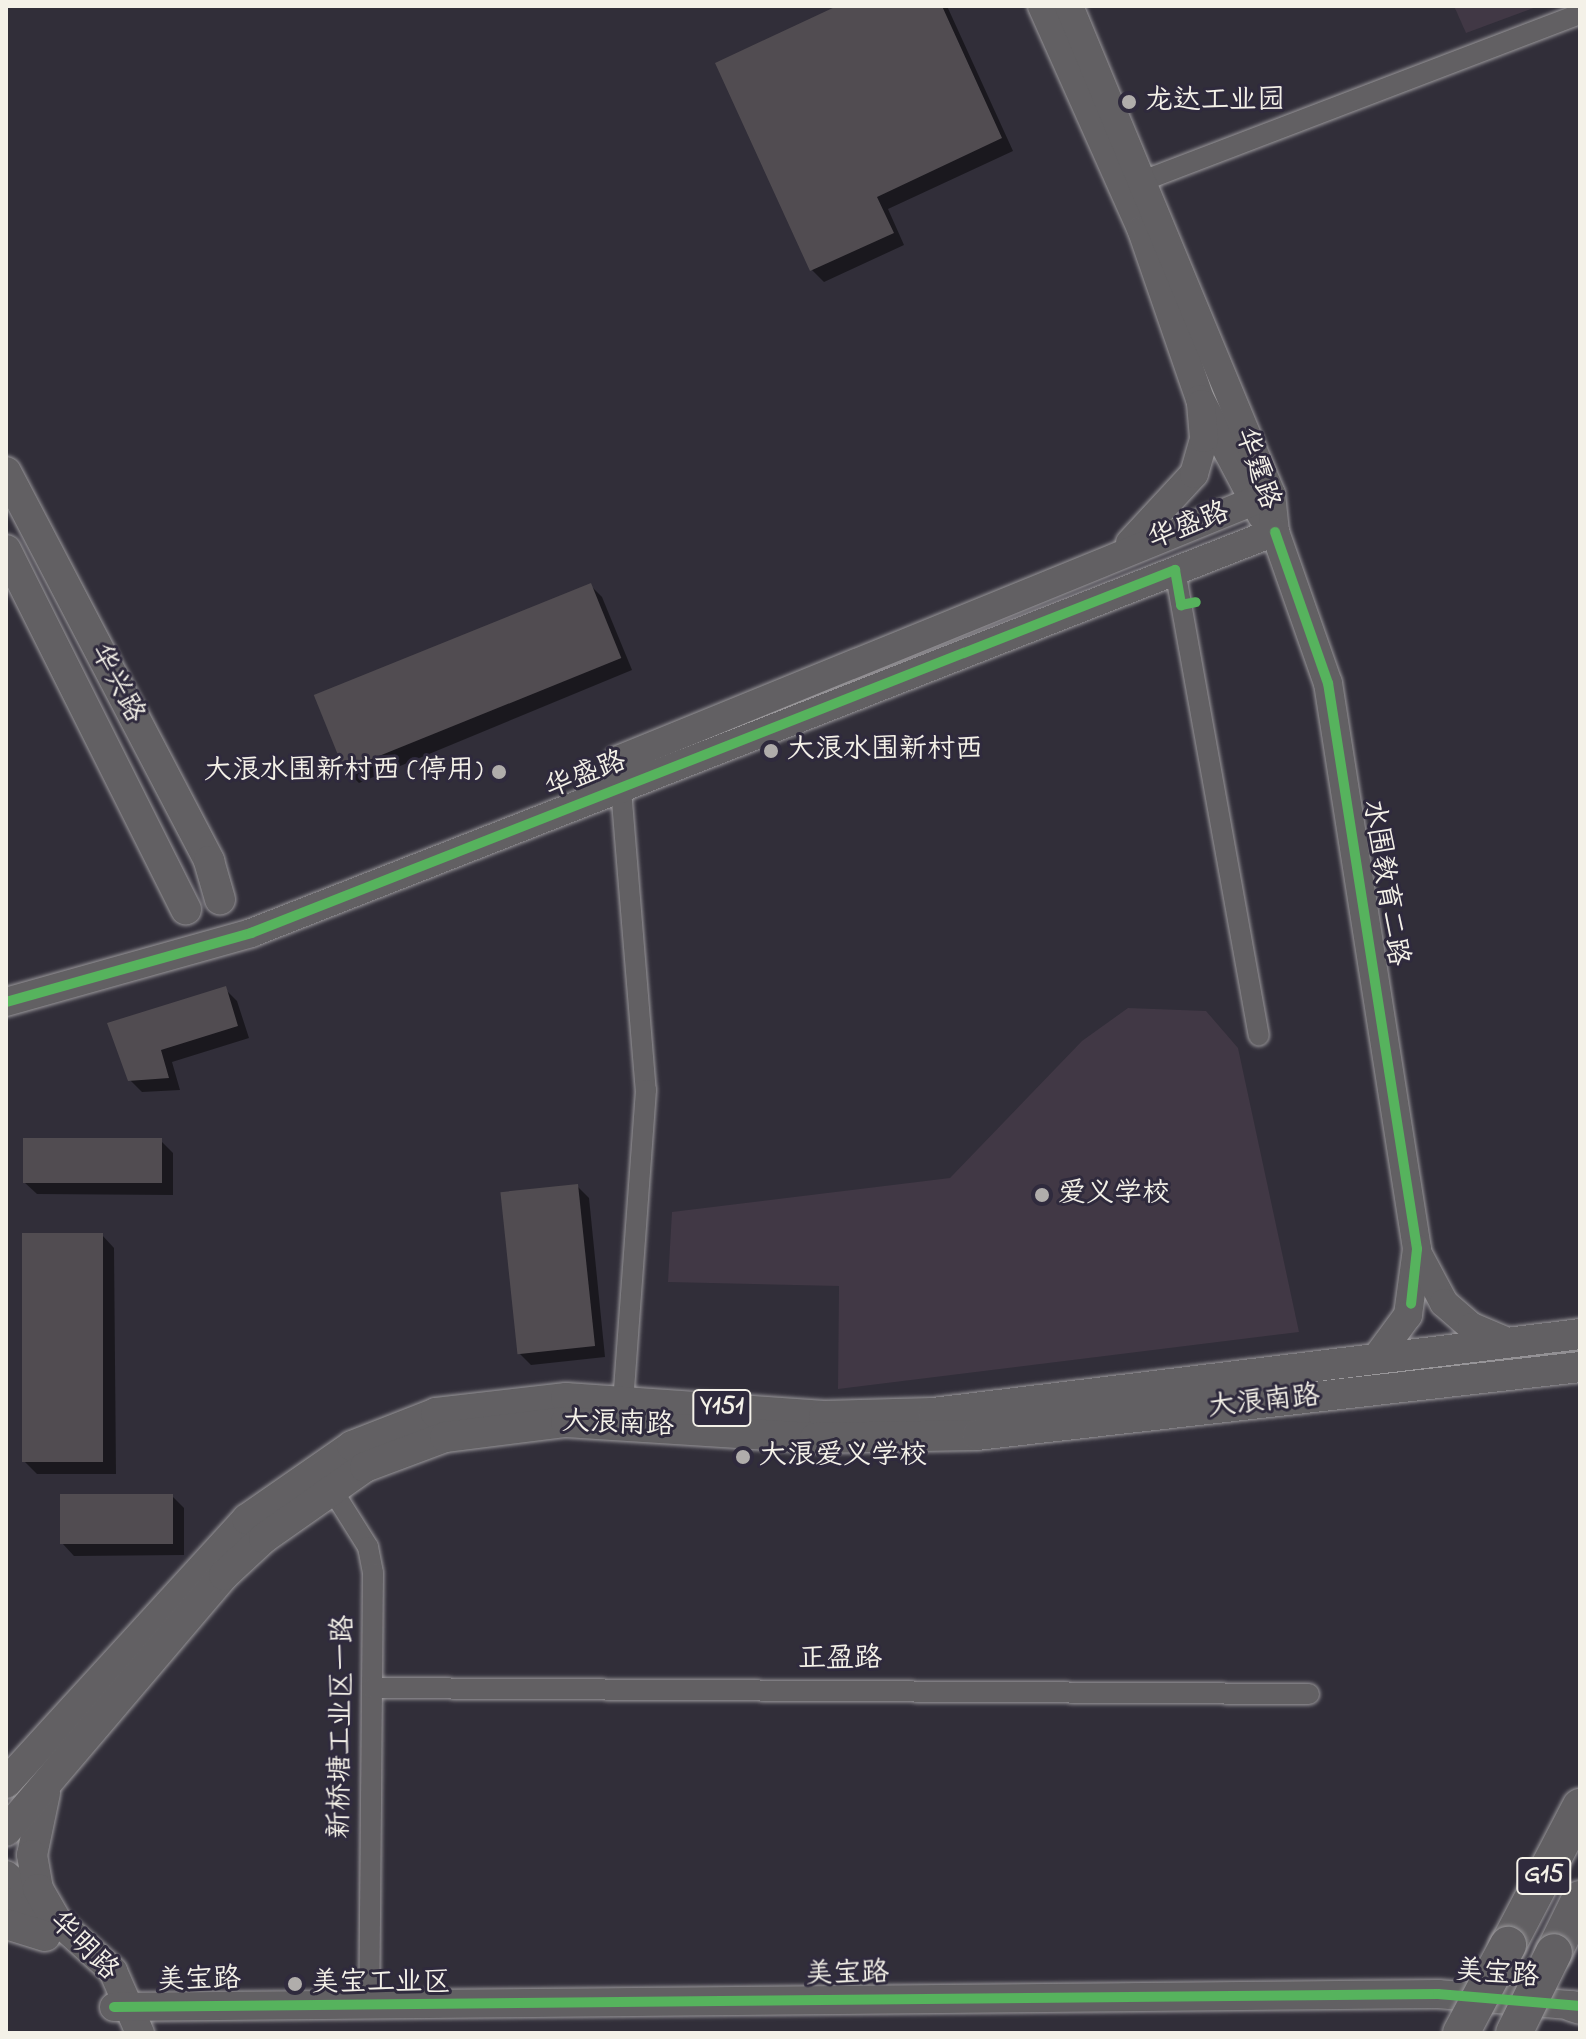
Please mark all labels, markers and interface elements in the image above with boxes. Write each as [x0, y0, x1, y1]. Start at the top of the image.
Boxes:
place label: 龙达工业园 [1145, 85, 1285, 119]
marker: 龙达工业园 [1120, 93, 1138, 111]
street label: 华霆路 [1226, 424, 1286, 514]
street label: 华盛路 [1144, 496, 1234, 558]
street label: 华兴路 [81, 639, 151, 729]
place label: 大浪水围新村西 [787, 734, 983, 768]
marker: 大浪水围新村西 [762, 742, 780, 760]
street label: 华盛路 [541, 745, 631, 807]
place label: 大浪水围新村西 (停用) [204, 755, 483, 789]
marker: 大浪水围新村西 (停用) [490, 763, 508, 781]
street label: 水围教育二路 [1354, 797, 1414, 969]
place label: 爱义学校 [1058, 1178, 1170, 1212]
marker: 爱义学校 [1033, 1186, 1051, 1204]
street label: 大浪南路 [1207, 1380, 1321, 1426]
road number: Y151 [692, 1386, 752, 1430]
street label: 大浪南路 [561, 1406, 675, 1444]
place label: 大浪爱义学校 [759, 1440, 927, 1474]
marker: 大浪爱义学校 [734, 1448, 752, 1466]
street label: 新桥塘工业区一路 [324, 1615, 362, 1839]
street label: 正盈路 [798, 1643, 882, 1677]
road number: G15 [1516, 1854, 1572, 1898]
street label: 华明路 [41, 1905, 125, 1989]
street label: 美宝路 [1454, 1955, 1540, 1995]
street label: 美宝路 [805, 1957, 889, 1993]
street label: 美宝路 [157, 1963, 241, 1999]
place label: 美宝工业区 [311, 1967, 451, 2001]
marker: 美宝工业区 [286, 1975, 304, 1993]

